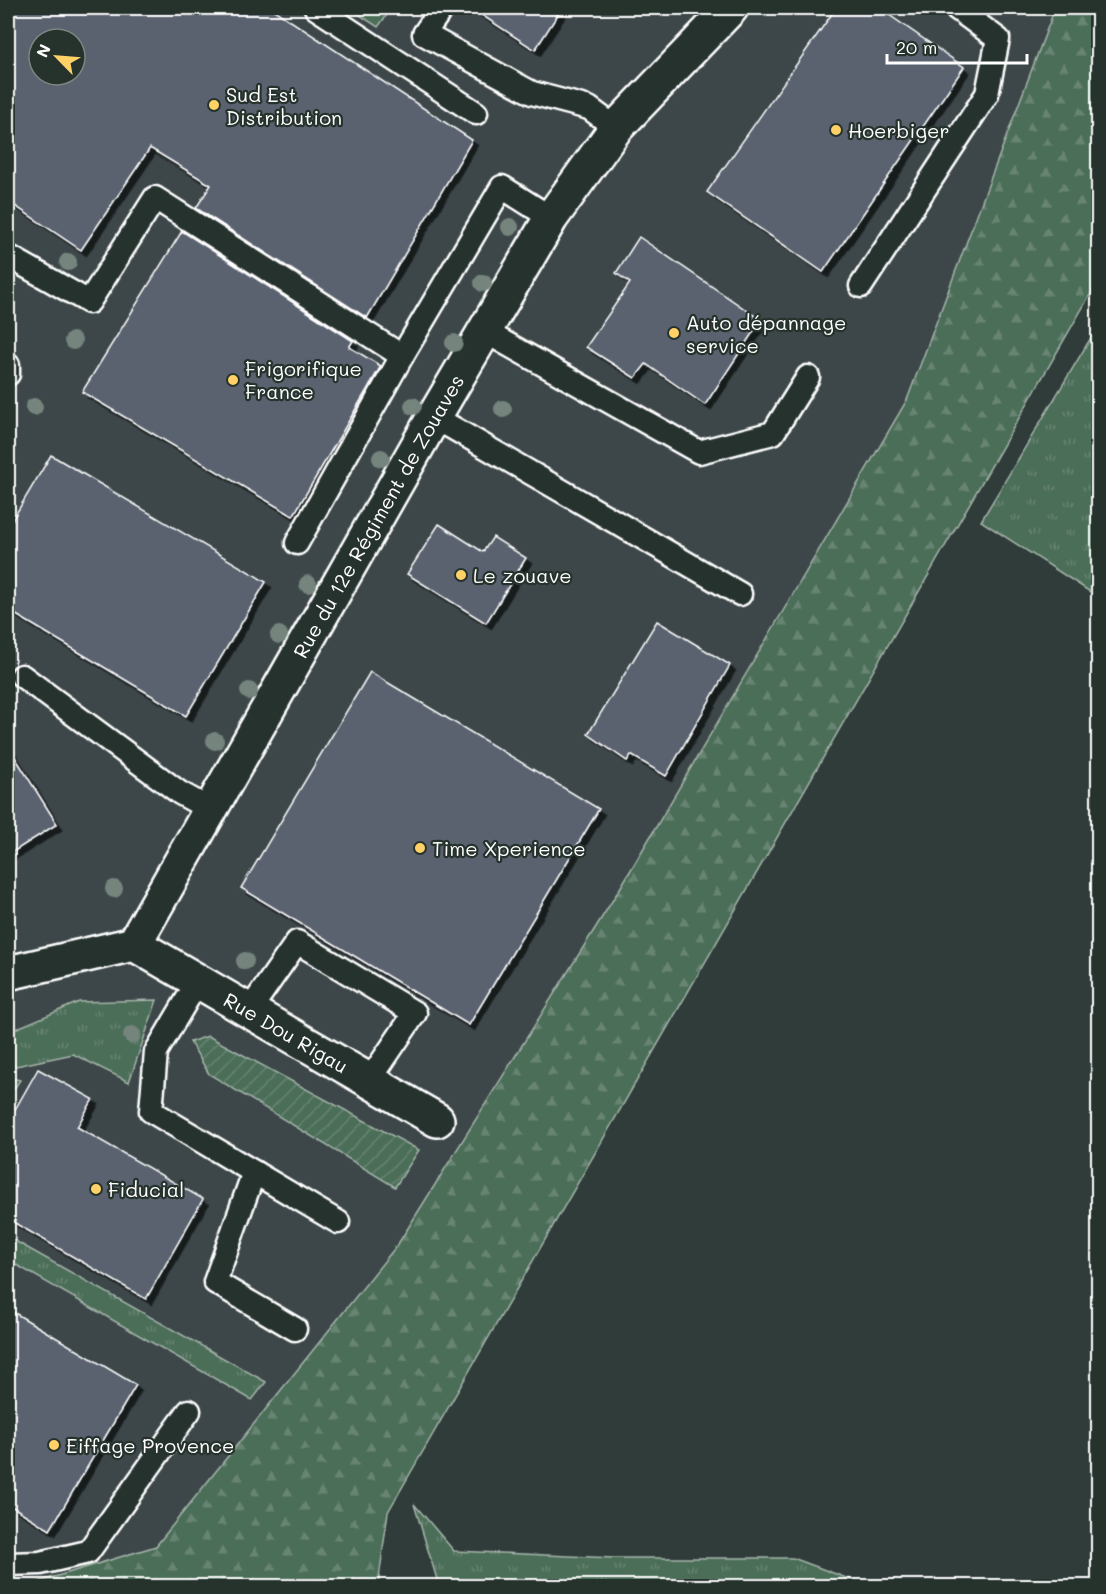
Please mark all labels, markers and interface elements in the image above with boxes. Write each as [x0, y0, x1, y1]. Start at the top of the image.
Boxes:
north arrow [27, 27, 87, 87]
scale bar [887, 27, 1026, 65]
text: 20 m [896, 35, 937, 59]
text: N [31, 41, 55, 60]
place label: Sud Est Distribution [226, 81, 342, 130]
marker: Sud Est Distribution [207, 98, 221, 112]
place label: Hoerbiger [848, 117, 949, 143]
marker: Hoerbiger [829, 123, 843, 137]
place label: Auto dépannage service [686, 309, 846, 358]
marker: Auto dépannage service [667, 326, 681, 340]
place label: Frigorifique France [245, 355, 362, 404]
street label: Rue du 12e Régiment de Zouaves [287, 369, 469, 662]
marker: Frigorifique France [226, 373, 240, 387]
place label: Le zouave [473, 562, 572, 588]
marker: Le zouave [454, 568, 468, 582]
place label: Time Xperience [432, 835, 586, 861]
marker: Time Xperience [413, 841, 427, 855]
street label: Rue Dou Rigau [219, 986, 353, 1079]
place label: Fiducial [108, 1176, 184, 1202]
marker: Fiducial [89, 1182, 103, 1196]
place label: Eiffage Provence [66, 1432, 234, 1458]
marker: Eiffage Provence [47, 1438, 61, 1452]

